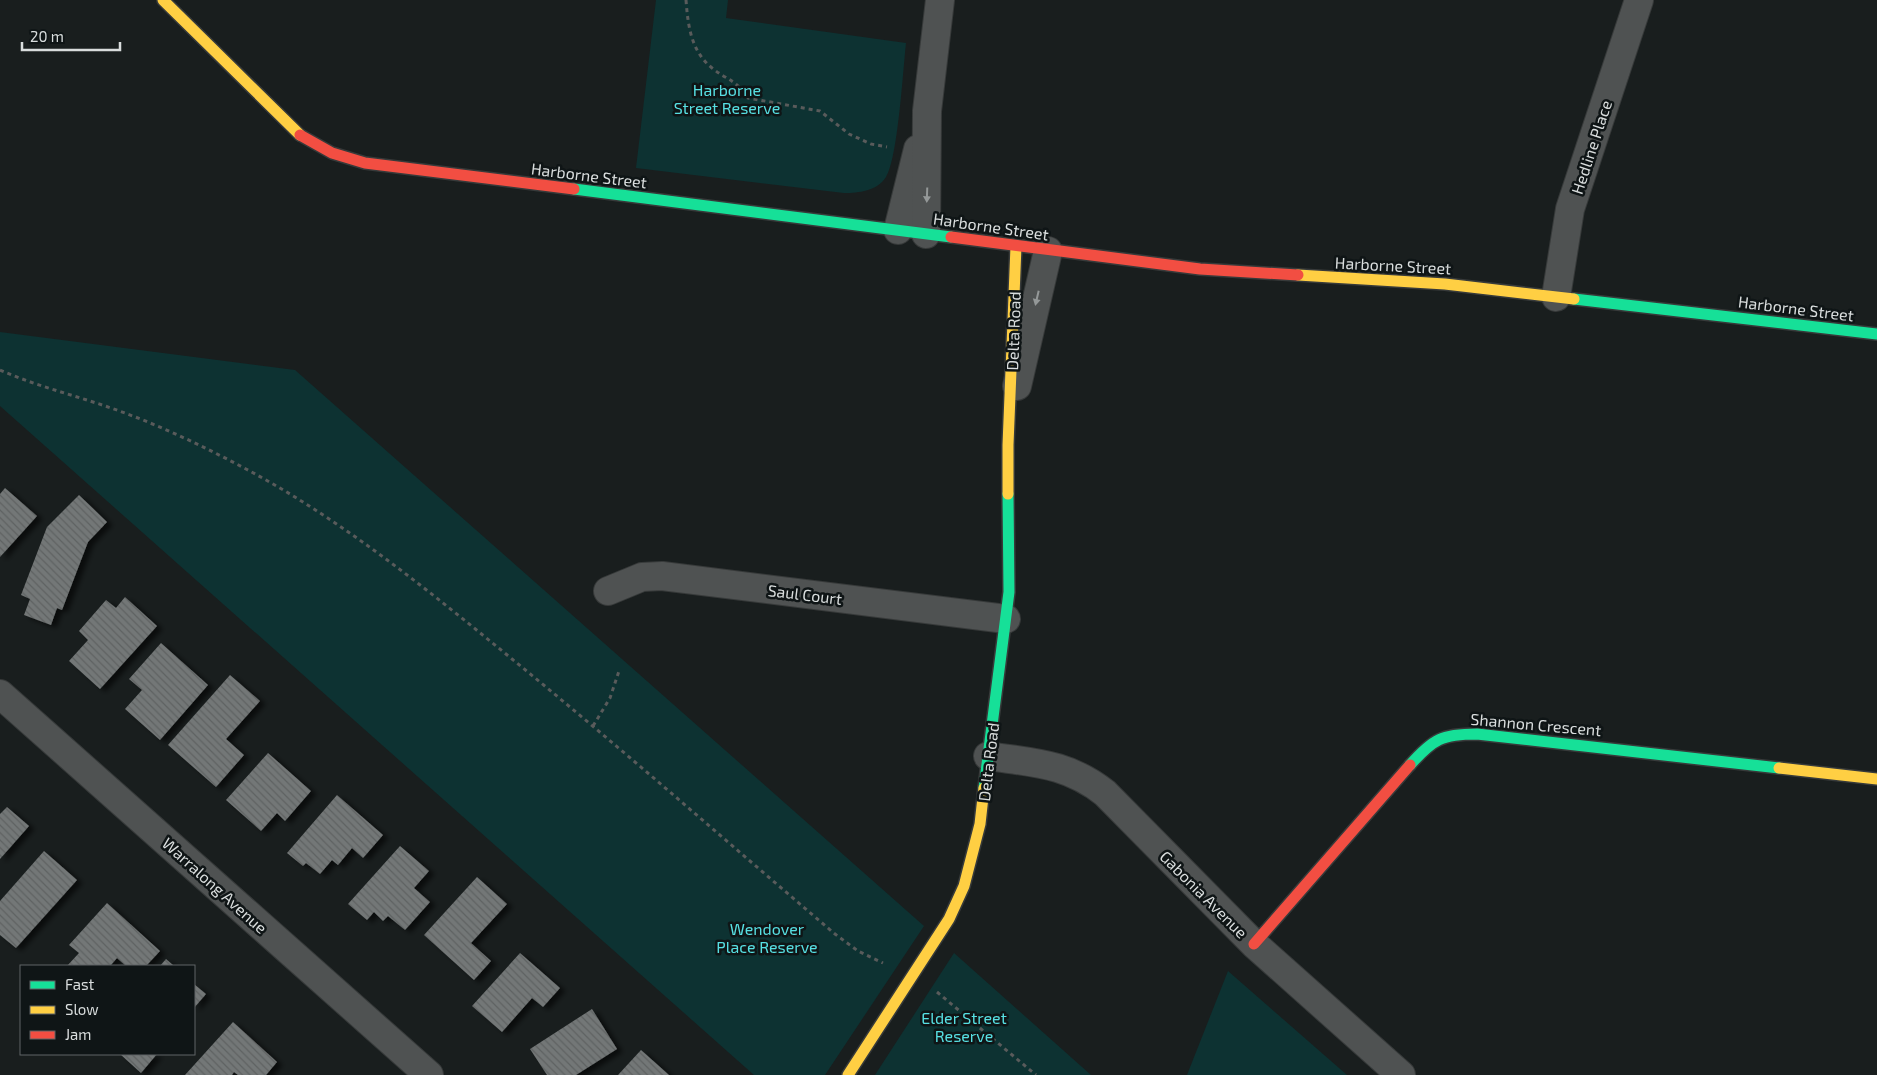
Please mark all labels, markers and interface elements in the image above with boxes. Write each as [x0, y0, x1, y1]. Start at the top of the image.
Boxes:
scale bar [22, 20, 120, 52]
text: 20 m [30, 27, 64, 45]
park label: Harborne Street Reserve [674, 80, 780, 117]
street label: Hedline Place [1567, 98, 1615, 196]
street label: Harborne Street [530, 158, 648, 192]
one-way arrow [923, 187, 931, 203]
street label: Harborne Street [932, 208, 1050, 244]
street label: Harborne Street [1334, 252, 1452, 278]
street label: Delta Road [1002, 291, 1024, 371]
one-way arrow [1033, 291, 1041, 306]
street label: Harborne Street [1737, 291, 1855, 325]
street label: Saul Court [767, 580, 843, 608]
street label: Shannon Crescent [1470, 709, 1602, 739]
street label: Delta Road [974, 722, 1002, 802]
street label: Warralong Avenue [159, 833, 271, 937]
street label: Gabonia Avenue [1156, 846, 1252, 942]
park label: Wendover Place Reserve [716, 919, 818, 956]
legend [20, 965, 195, 1055]
text: Fast [65, 975, 95, 993]
text: Slow [65, 1000, 99, 1018]
park label: Elder Street Reserve [921, 1008, 1007, 1045]
text: Jam [65, 1025, 91, 1043]

